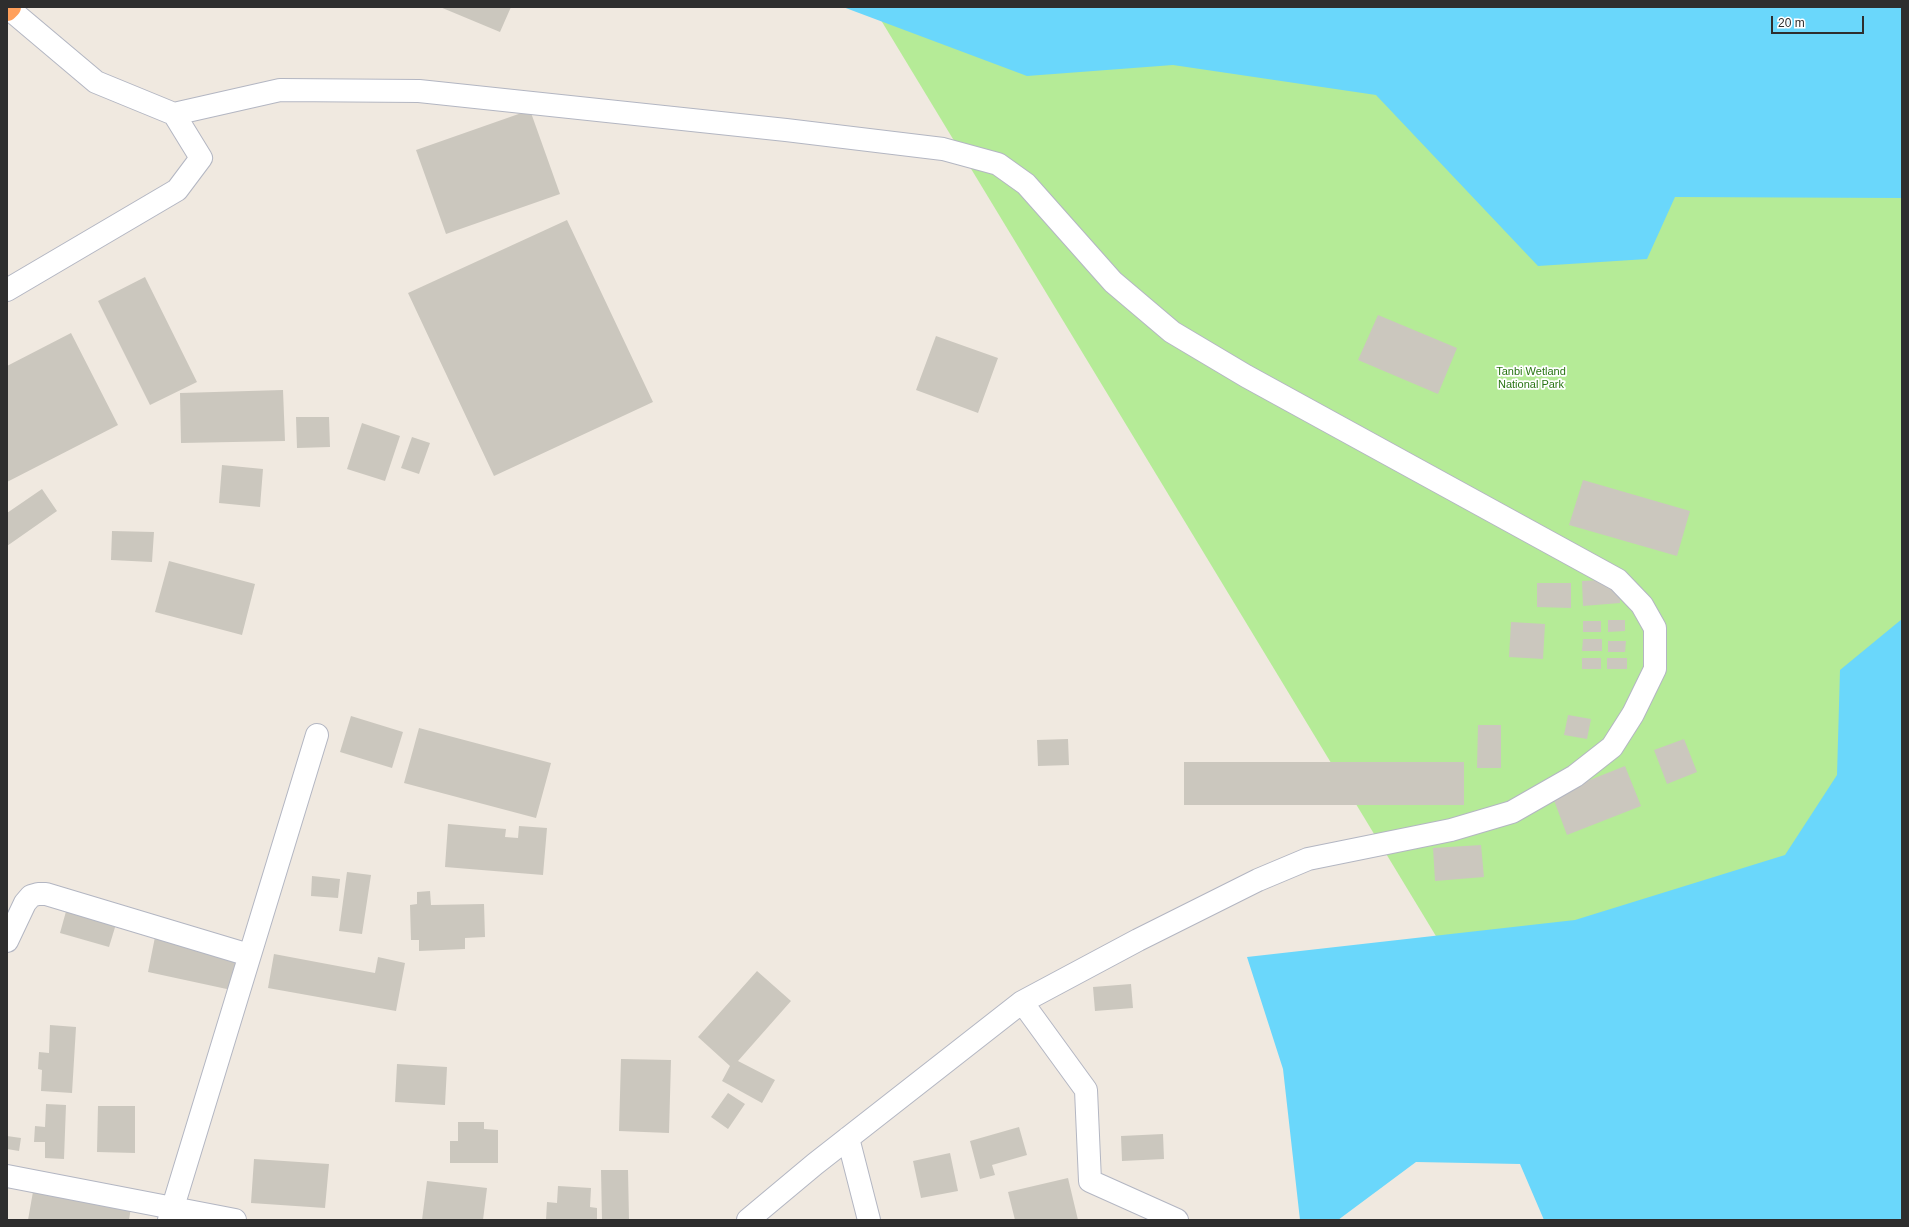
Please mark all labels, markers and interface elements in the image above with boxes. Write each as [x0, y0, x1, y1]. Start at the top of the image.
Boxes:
scale bar [1773, 8, 1866, 34]
text: 20 m [1778, 16, 1805, 30]
park label: Tanbi Wetland National Park [1496, 365, 1566, 391]

